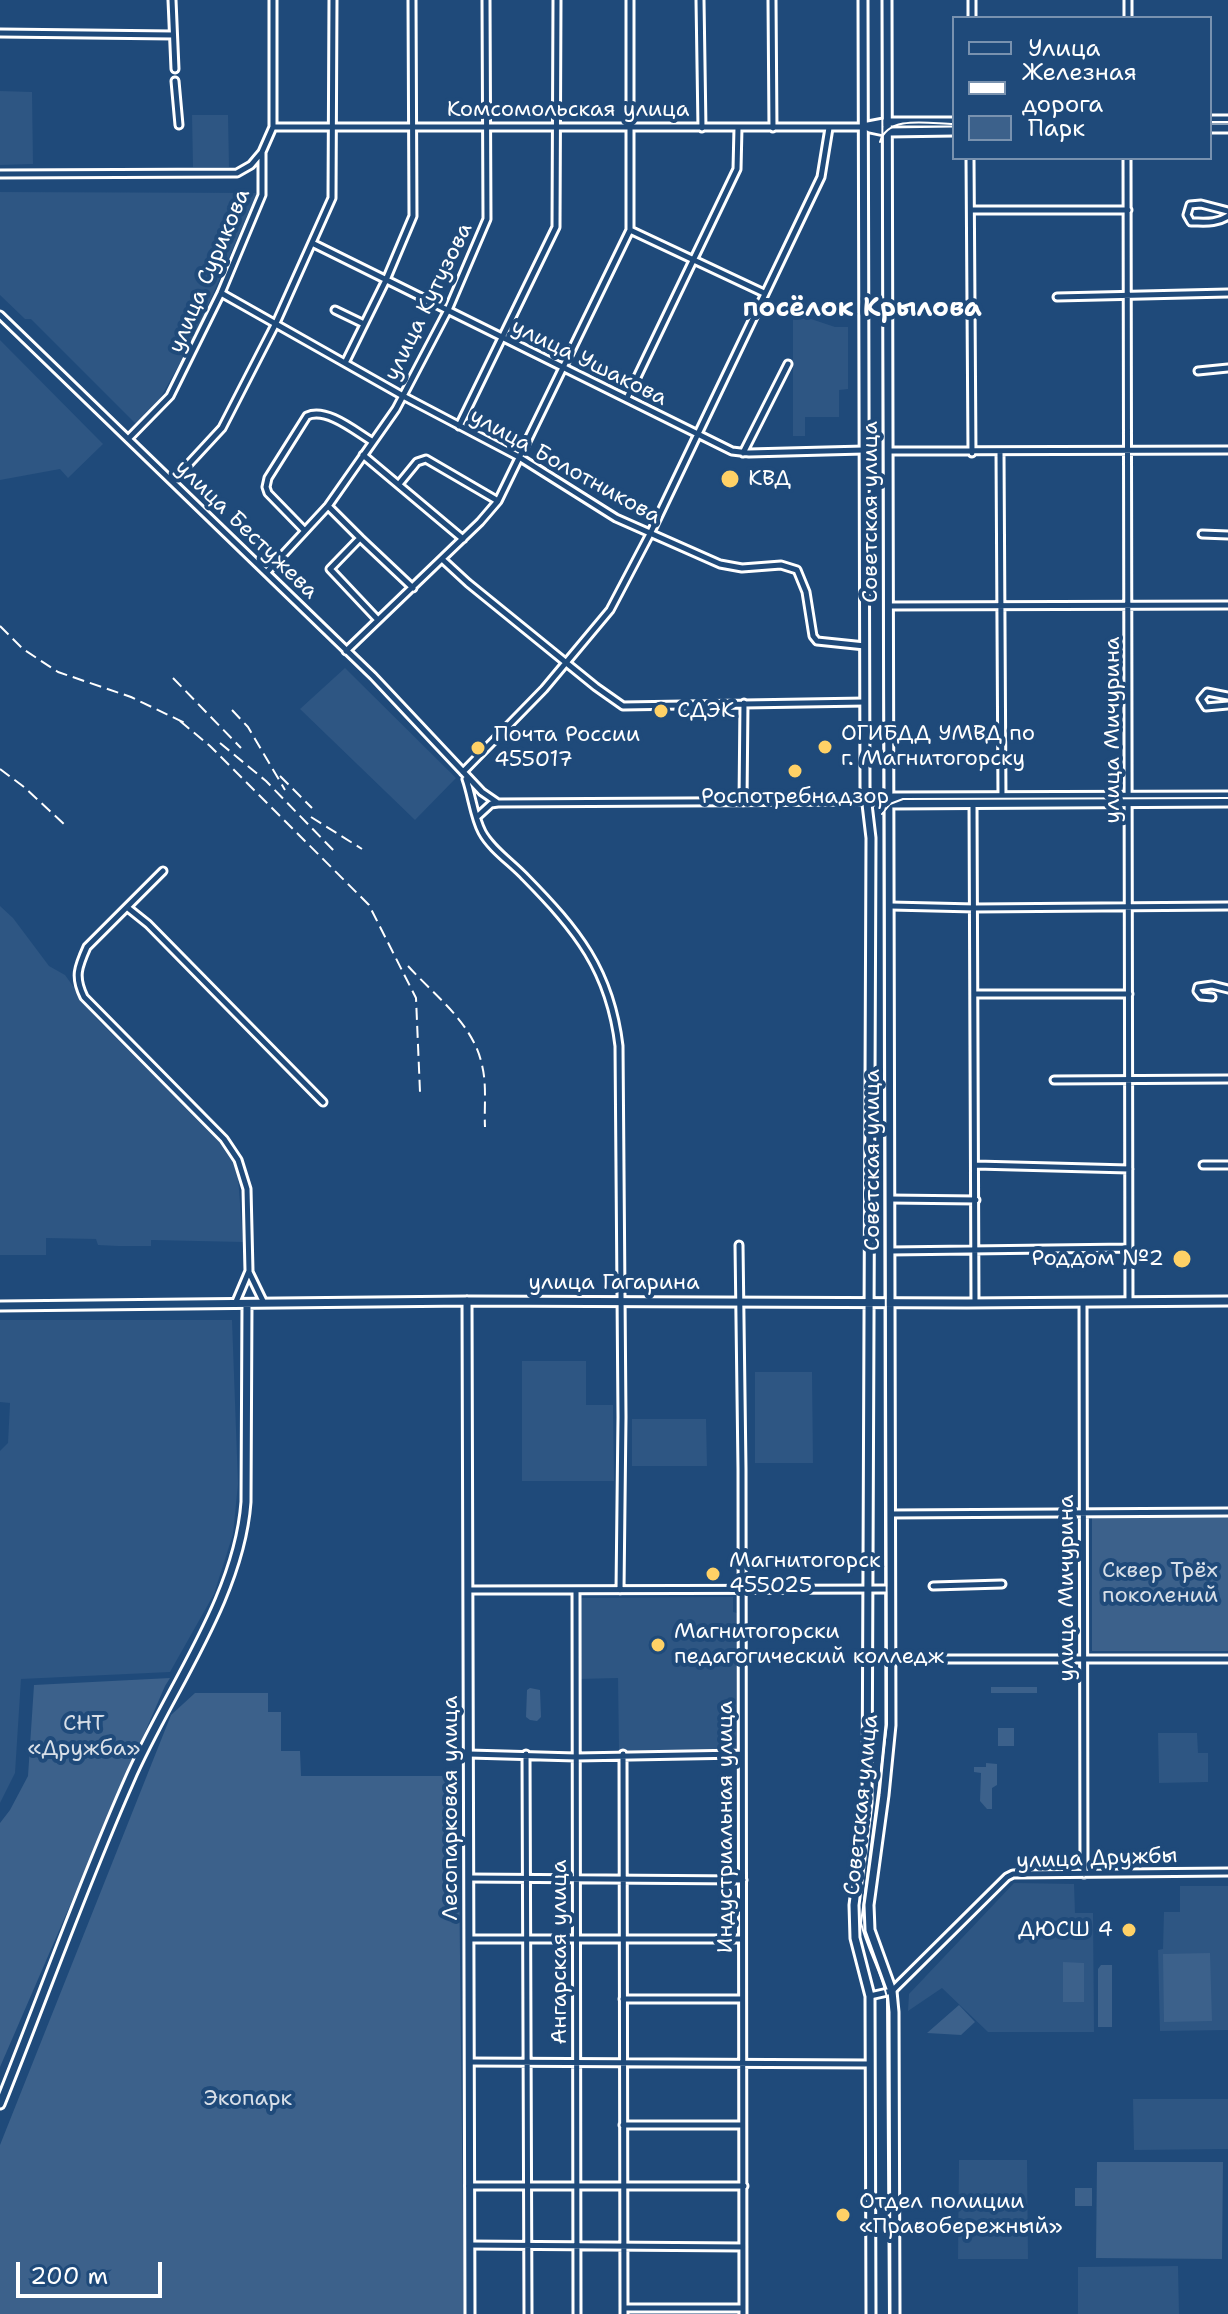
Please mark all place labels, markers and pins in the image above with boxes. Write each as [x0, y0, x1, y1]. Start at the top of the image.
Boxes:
place label: КВД [748, 466, 791, 492]
marker: КВД [719, 468, 741, 490]
place label: СДЭК [677, 698, 735, 724]
marker: СДЭК [652, 702, 670, 720]
place label: ОГИБДД УМВД по г. Магнитогорску [841, 721, 1035, 772]
place label: Почта России 455017 [494, 722, 640, 774]
marker: ОГИБДД УМВД по г. Магнитогорску [816, 738, 834, 756]
marker: Почта России 455017 [469, 739, 487, 757]
marker: Роспотребнадзор [786, 762, 804, 780]
place label: Роспотребнадзор [701, 784, 889, 810]
place label: Роддом №2 [1031, 1246, 1164, 1272]
marker: Роддом №2 [1171, 1248, 1193, 1270]
place label: Магнитогорск 455025 [729, 1548, 881, 1600]
marker: Магнитогорск 455025 [704, 1565, 722, 1583]
place label: Магнитогорски педагогический колледж [674, 1619, 944, 1670]
marker: Магнитогорски педагогический колледж [649, 1636, 667, 1654]
place label: ДЮСШ 4 [1018, 1917, 1113, 1943]
marker: ДЮСШ 4 [1120, 1921, 1138, 1939]
place label: Отдел полиции «Правобережный» [859, 2189, 1063, 2240]
marker: Отдел полиции «Правобережный» [834, 2206, 852, 2224]

